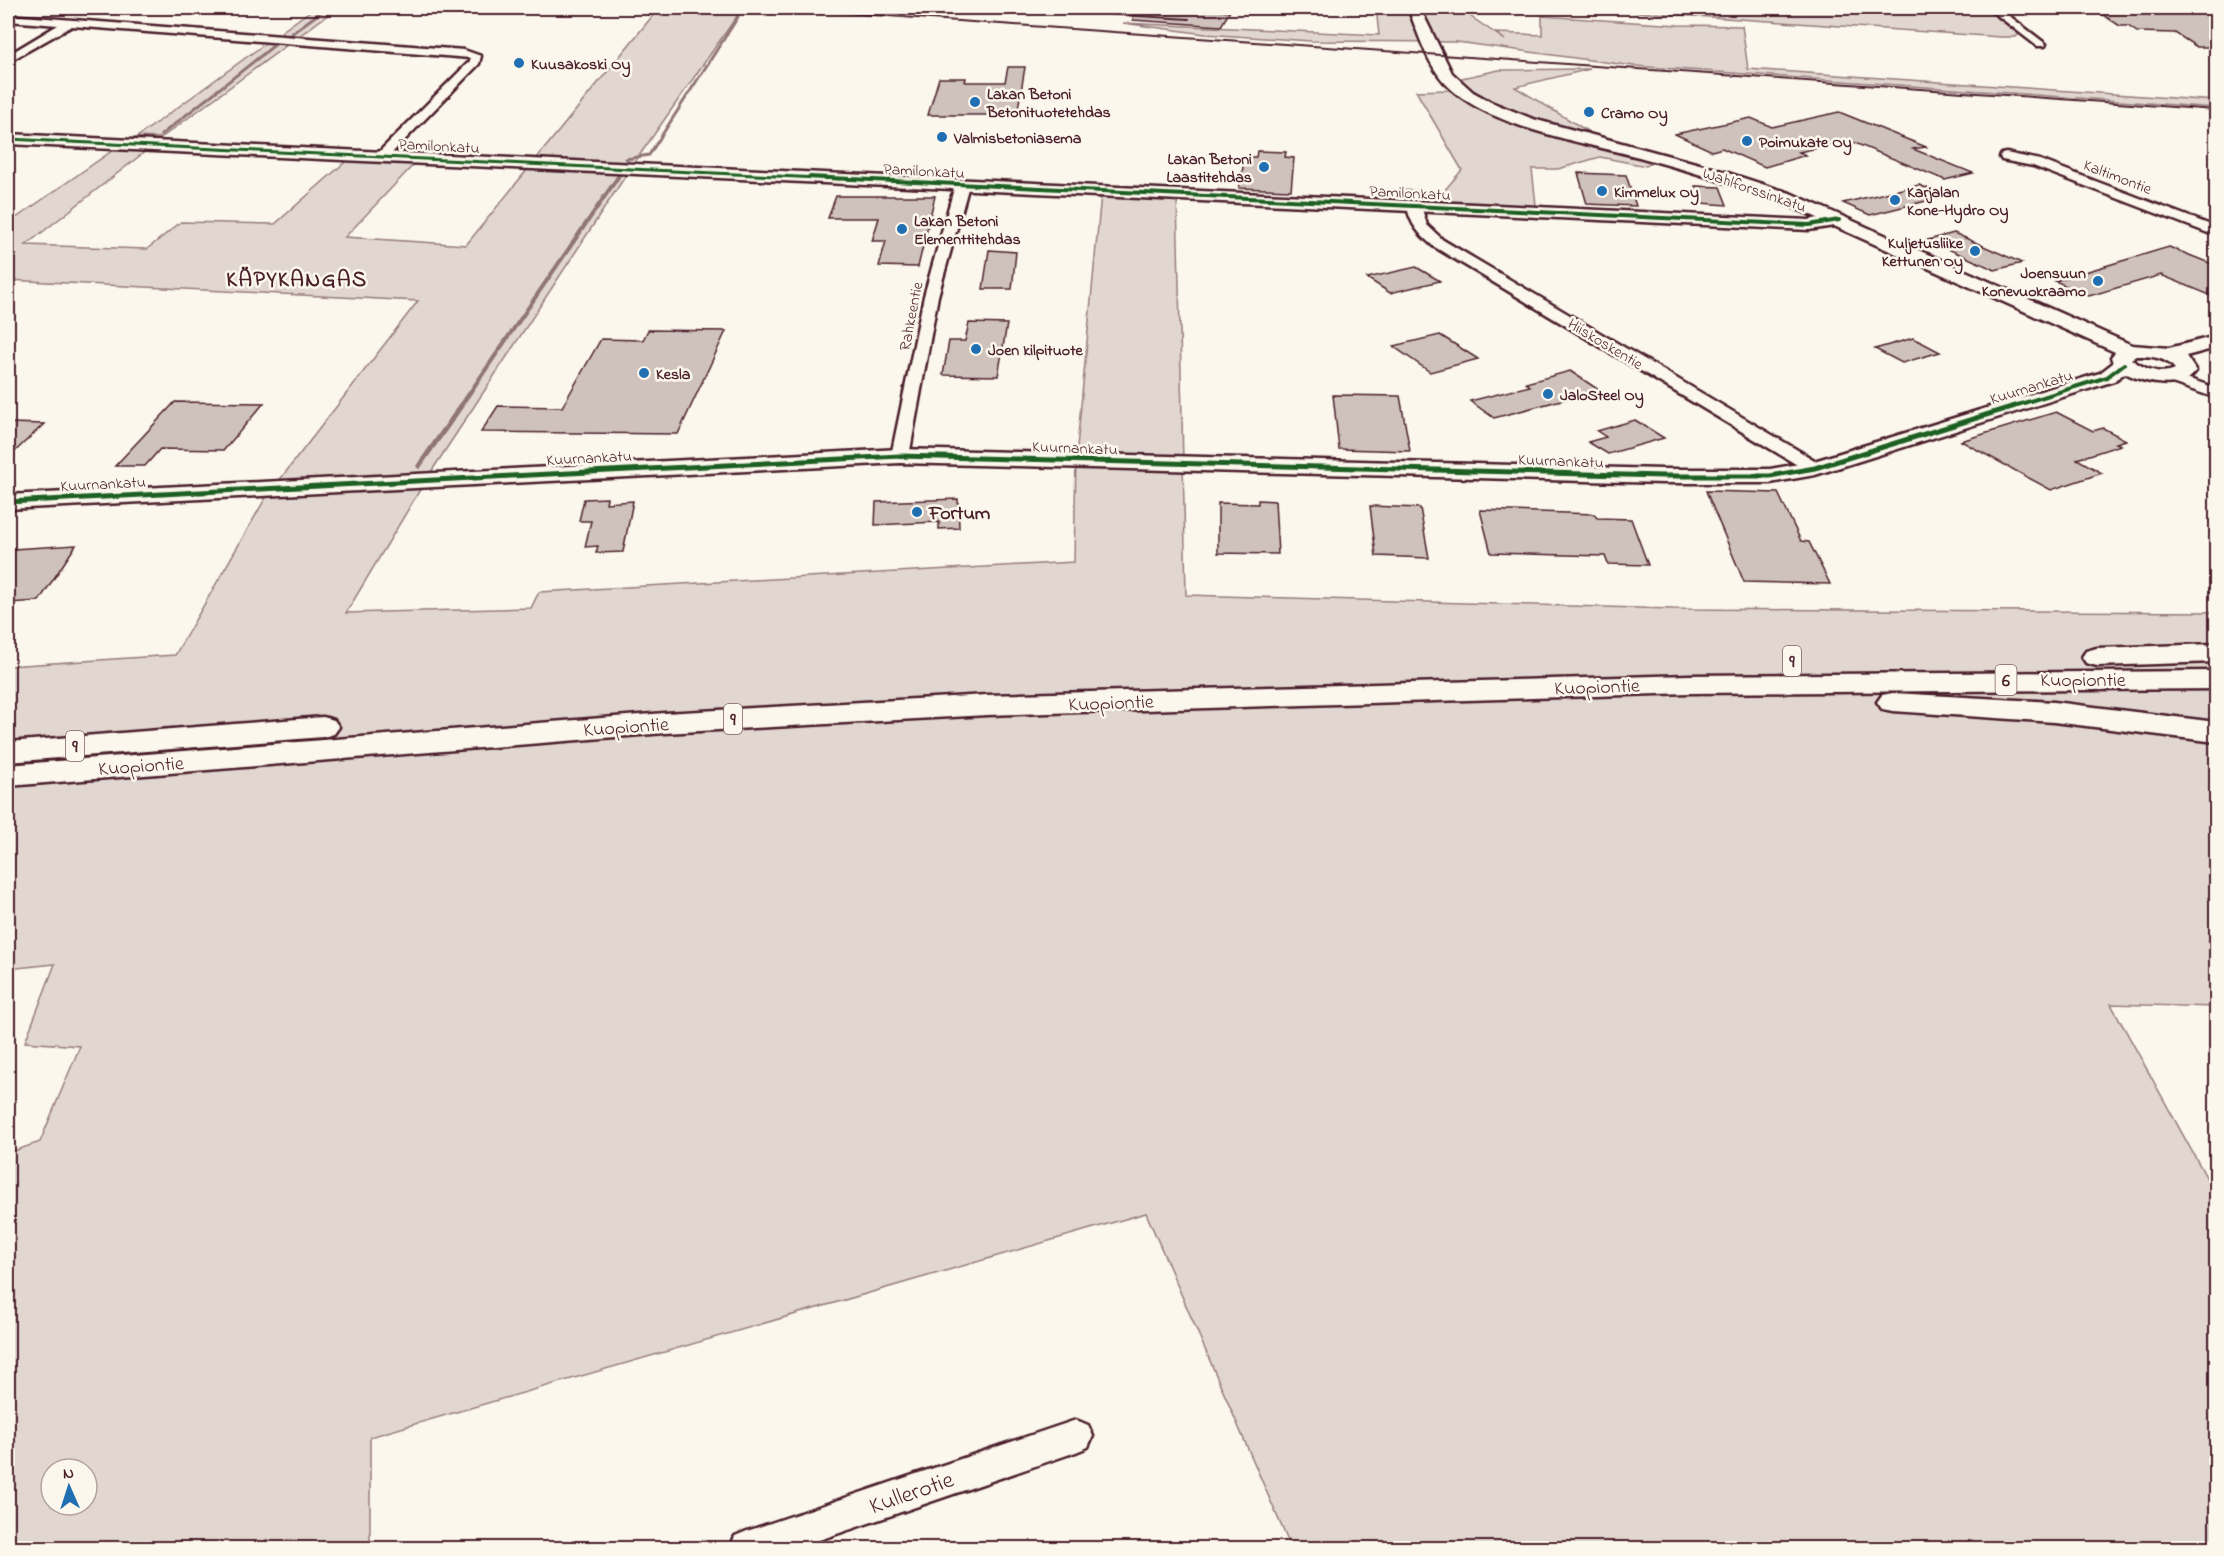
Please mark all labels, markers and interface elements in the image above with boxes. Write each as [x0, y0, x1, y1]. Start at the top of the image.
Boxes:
place label: Kuusakoski Oy [531, 53, 631, 78]
marker: Kuusakoski Oy [512, 56, 526, 70]
place label: Lakan Betoni Betonituotetehdas [986, 83, 1111, 125]
marker: Lakan Betoni Betonituotetehdas [968, 95, 982, 109]
place label: Cramo Oy [1601, 102, 1668, 127]
marker: Cramo Oy [1582, 105, 1596, 119]
place label: Valmisbetoniasema [953, 127, 1082, 151]
marker: Valmisbetoniasema [935, 130, 949, 144]
place label: Poimukate Oy [1759, 131, 1852, 156]
street label: Pamilonkatu [398, 133, 480, 161]
marker: Poimukate Oy [1740, 134, 1754, 148]
place label: Lakan Betoni Laastitehdas [1166, 148, 1252, 190]
street label: Kaltimontie [2080, 154, 2156, 202]
street label: Pamilonkatu [883, 158, 965, 186]
marker: Lakan Betoni Laastitehdas [1257, 160, 1271, 174]
street label: Wahlforssinkatu [1699, 162, 1809, 220]
street label: Pamilonkatu [1369, 180, 1451, 208]
place label: Kimmelux Oy [1614, 181, 1699, 206]
place label: Karjalan Kone-Hydro Oy [1907, 181, 2009, 224]
marker: Kimmelux Oy [1595, 184, 1609, 198]
marker: Karjalan Kone-Hydro Oy [1888, 193, 1902, 207]
place label: Lakan Betoni Elementtitehdas [914, 210, 1021, 252]
marker: Lakan Betoni Elementtitehdas [895, 222, 909, 236]
place label: Kuljetusliike Kettunen Oy [1882, 232, 1964, 275]
marker: Kuljetusliike Kettunen Oy [1968, 244, 1982, 258]
place label: Joensuun Konevuokraamo [1982, 262, 2086, 304]
district label: KÄPYKANGAS [226, 265, 368, 297]
marker: Joensuun Konevuokraamo [2091, 274, 2105, 288]
street label: Rahkeentie [894, 279, 931, 353]
street label: Hiiskoskentie [1563, 313, 1648, 377]
place label: Joen kilpituote [988, 339, 1084, 363]
marker: Joen kilpituote [969, 342, 983, 356]
place label: Kesla [656, 363, 691, 387]
street label: Kuurnankatu [1987, 364, 2076, 412]
marker: Kesla [637, 366, 651, 380]
place label: JaloSteel Oy [1560, 384, 1644, 409]
marker: JaloSteel Oy [1541, 387, 1555, 401]
street label: Kuurnankatu [1032, 436, 1118, 462]
street label: Kuurnankatu [546, 445, 632, 473]
street label: Kuurnankatu [1518, 449, 1604, 475]
street label: Kuurnankatu [60, 471, 146, 499]
place label: Fortum [928, 500, 991, 529]
marker: Fortum [910, 505, 924, 519]
road number: 9 [1783, 646, 1801, 676]
road number: 6 [1996, 665, 2016, 695]
street label: Kuopiontie [2040, 667, 2126, 696]
street label: Kuopiontie [1554, 673, 1640, 704]
street label: Kuopiontie [1068, 689, 1154, 720]
road number: 9 [724, 704, 742, 734]
street label: Kuopiontie [583, 711, 670, 746]
road number: 9 [66, 731, 84, 761]
street label: Kuopiontie [98, 750, 185, 785]
north arrow [39, 1457, 99, 1517]
text: N [62, 1462, 75, 1486]
street label: Kullerotie [865, 1464, 959, 1525]

